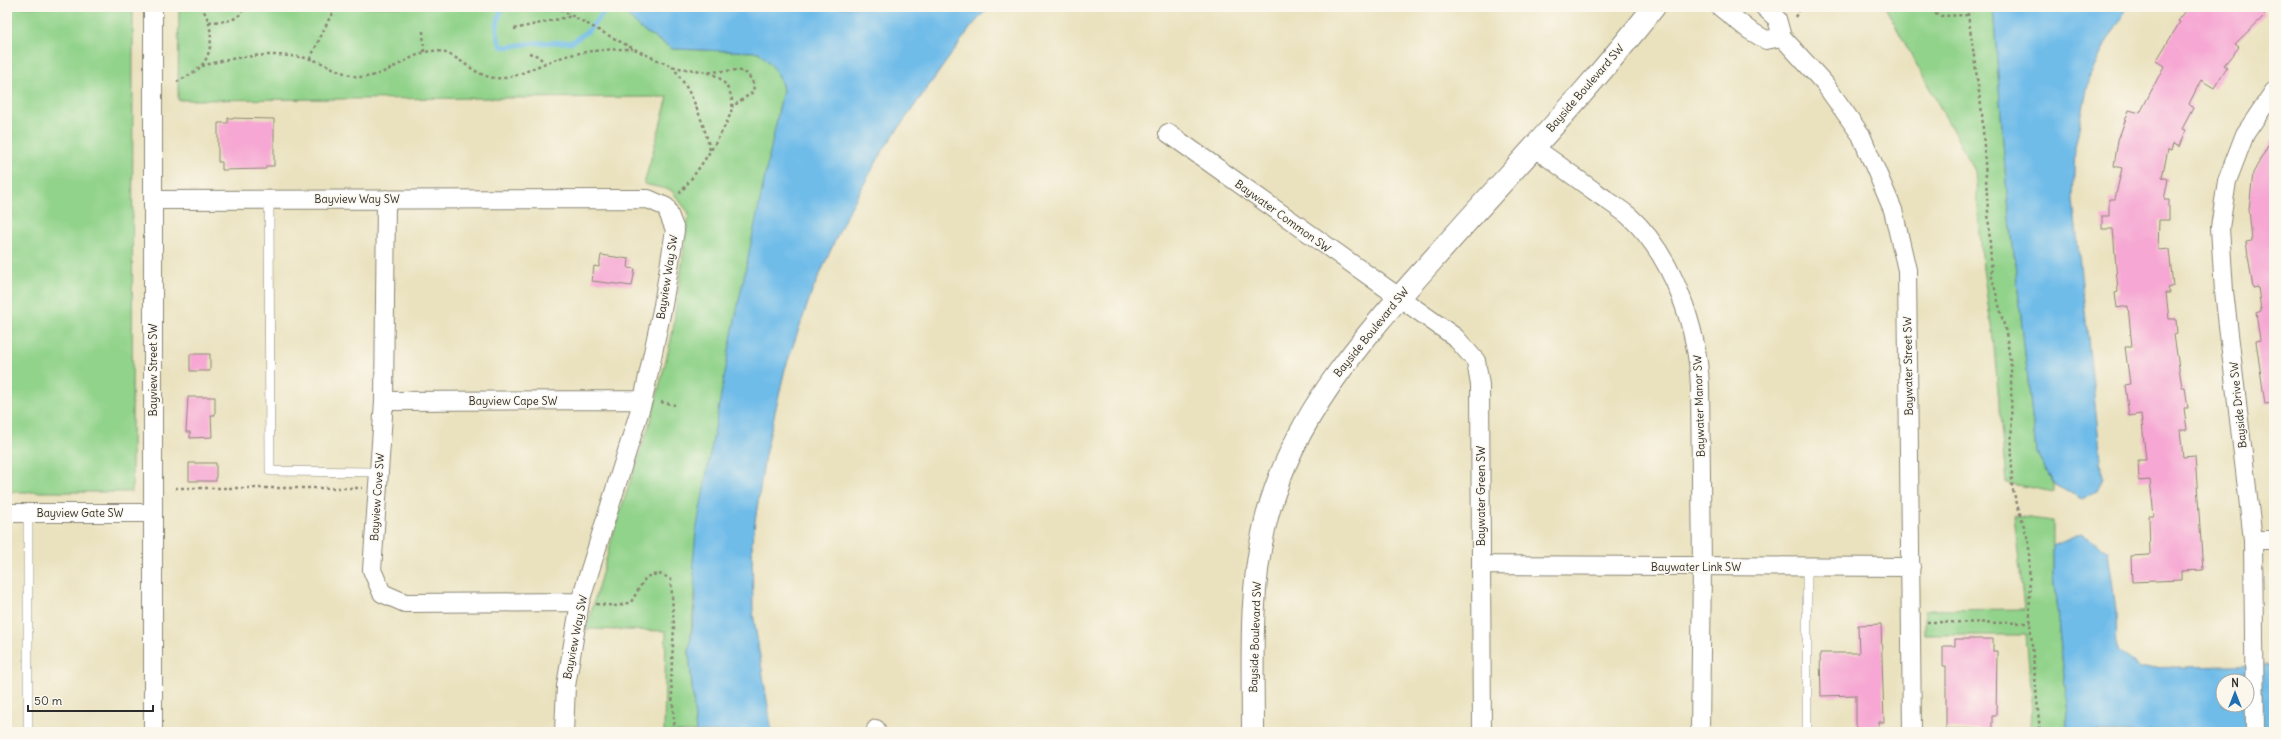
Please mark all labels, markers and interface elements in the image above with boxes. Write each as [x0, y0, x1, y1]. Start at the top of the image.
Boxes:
street label: Bayside Boulevard SW [1543, 41, 1627, 135]
street label: Baywater Common SW [1232, 177, 1334, 255]
street label: Bayview Way SW [314, 192, 400, 206]
street label: Bayview Way SW [653, 234, 681, 320]
street label: Bayside Boulevard SW [1330, 284, 1412, 380]
street label: Baywater Street SW [1900, 316, 1916, 416]
street label: Bayview Street SW [146, 324, 160, 416]
street label: Baywater Manor SW [1690, 355, 1708, 457]
street label: Bayside Drive SW [2226, 361, 2250, 449]
street label: Bayview Cape SW [468, 394, 558, 408]
street label: Baywater Green SW [1474, 446, 1488, 546]
street label: Bayview Cove SW [367, 453, 387, 541]
street label: Bayview Gate SW [36, 506, 124, 520]
street label: Baywater Link SW [1651, 560, 1741, 574]
street label: Bayside Boulevard SW [1246, 581, 1264, 693]
street label: Bayview Way SW [560, 594, 590, 680]
north arrow [2215, 673, 2255, 713]
text: N [2231, 676, 2239, 690]
scale bar [28, 687, 153, 713]
text: 50 m [34, 693, 63, 708]

